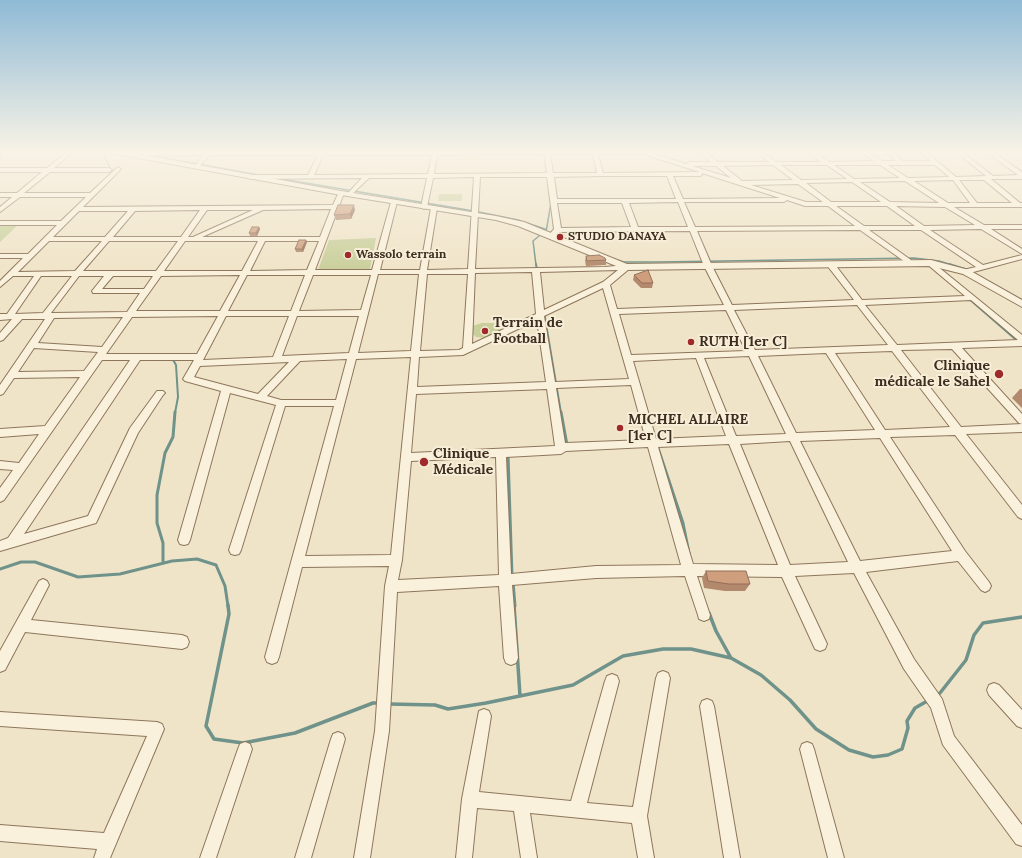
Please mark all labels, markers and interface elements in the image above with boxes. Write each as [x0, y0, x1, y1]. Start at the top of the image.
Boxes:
place label: STUDIO DANAYA [568, 230, 666, 244]
marker: STUDIO DANAYA [555, 232, 565, 242]
place label: Wassolo terrain [356, 248, 446, 262]
marker: Wassolo terrain [343, 250, 353, 260]
place label: Terrain de Football [493, 315, 563, 348]
marker: Terrain de Football [480, 326, 490, 336]
place label: RUTH [1er C] [699, 334, 787, 350]
marker: RUTH [1er C] [686, 337, 696, 347]
place label: Clinique médicale le Sahel [875, 358, 990, 390]
marker: Clinique médicale le Sahel [993, 368, 1005, 380]
place label: MICHEL ALLAIRE [1er C] [628, 412, 748, 444]
marker: MICHEL ALLAIRE [1er C] [615, 423, 625, 433]
place label: Clinique Médicale [433, 446, 493, 478]
marker: Clinique Médicale [418, 456, 430, 468]

